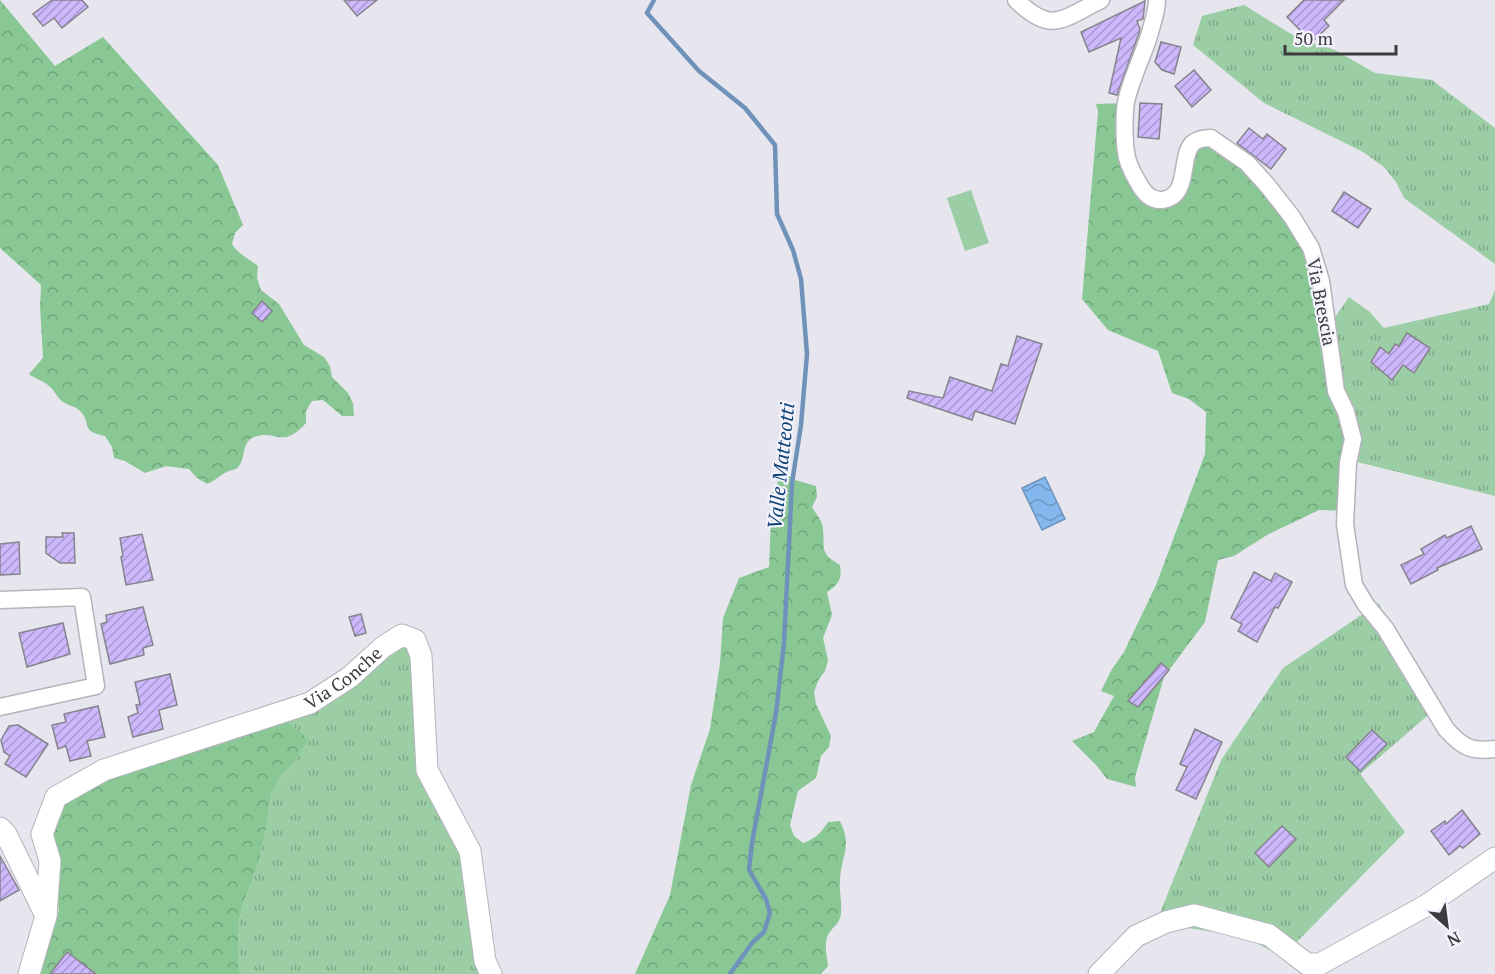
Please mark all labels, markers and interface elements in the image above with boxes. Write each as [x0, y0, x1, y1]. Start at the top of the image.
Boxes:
scale bar [1285, 18, 1396, 56]
text: 50 m [1294, 26, 1334, 50]
street label: Via Brescia [1302, 256, 1342, 348]
water label: Valle Matteotti [760, 401, 801, 531]
street label: Via Conche [299, 641, 386, 714]
north arrow [1417, 896, 1477, 956]
text: N [1444, 927, 1465, 952]

